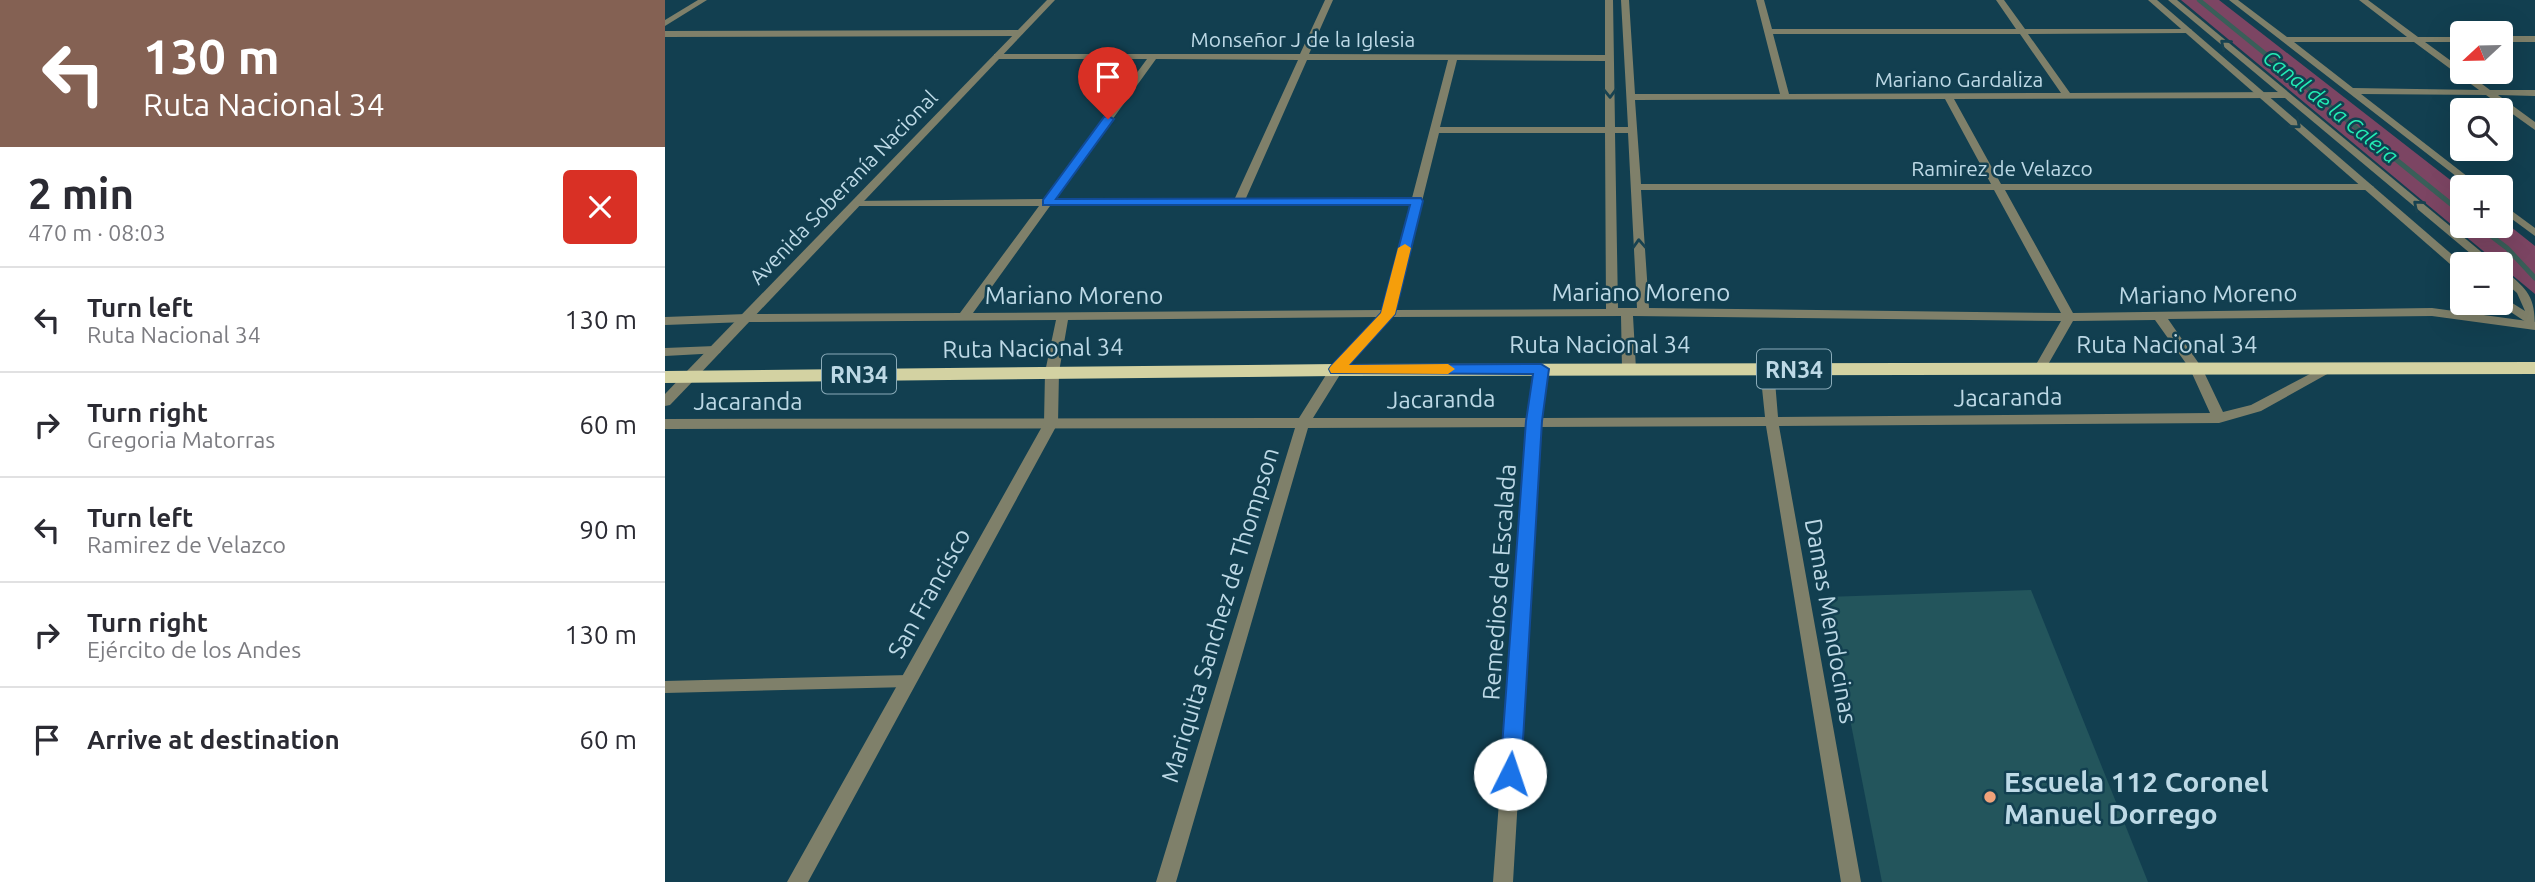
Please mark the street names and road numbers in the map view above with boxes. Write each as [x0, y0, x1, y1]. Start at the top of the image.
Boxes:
street label: Monseñor J de la Iglesia [1191, 27, 1415, 51]
street label: Mariano Gardaliza [1875, 67, 2043, 91]
street label: Avenida Soberanía Nacional [744, 85, 942, 289]
street label: Ramirez de Velazco [1911, 156, 2093, 180]
street label: Mariano Moreno [1552, 279, 1730, 306]
street label: Mariano Moreno [2118, 279, 2298, 309]
street label: Mariano Moreno [985, 282, 1163, 309]
street label: Ruta Nacional 34 [1509, 331, 1691, 358]
street label: Ruta Nacional 34 [2076, 331, 2258, 358]
street label: Ruta Nacional 34 [942, 333, 1124, 363]
road number: RN34 [1757, 350, 1831, 388]
road number: RN34 [822, 354, 896, 394]
street label: Jacaranda [1953, 383, 2063, 411]
street label: Jacaranda [1386, 385, 1496, 413]
street label: Jacaranda [693, 388, 803, 415]
street label: Mariquita Sanchez de Thompson [1156, 444, 1284, 786]
street label: Remedios de Escalada [1477, 463, 1521, 701]
street label: Damas Mendocinas [1800, 516, 1862, 726]
street label: San Francisco [882, 523, 976, 663]

